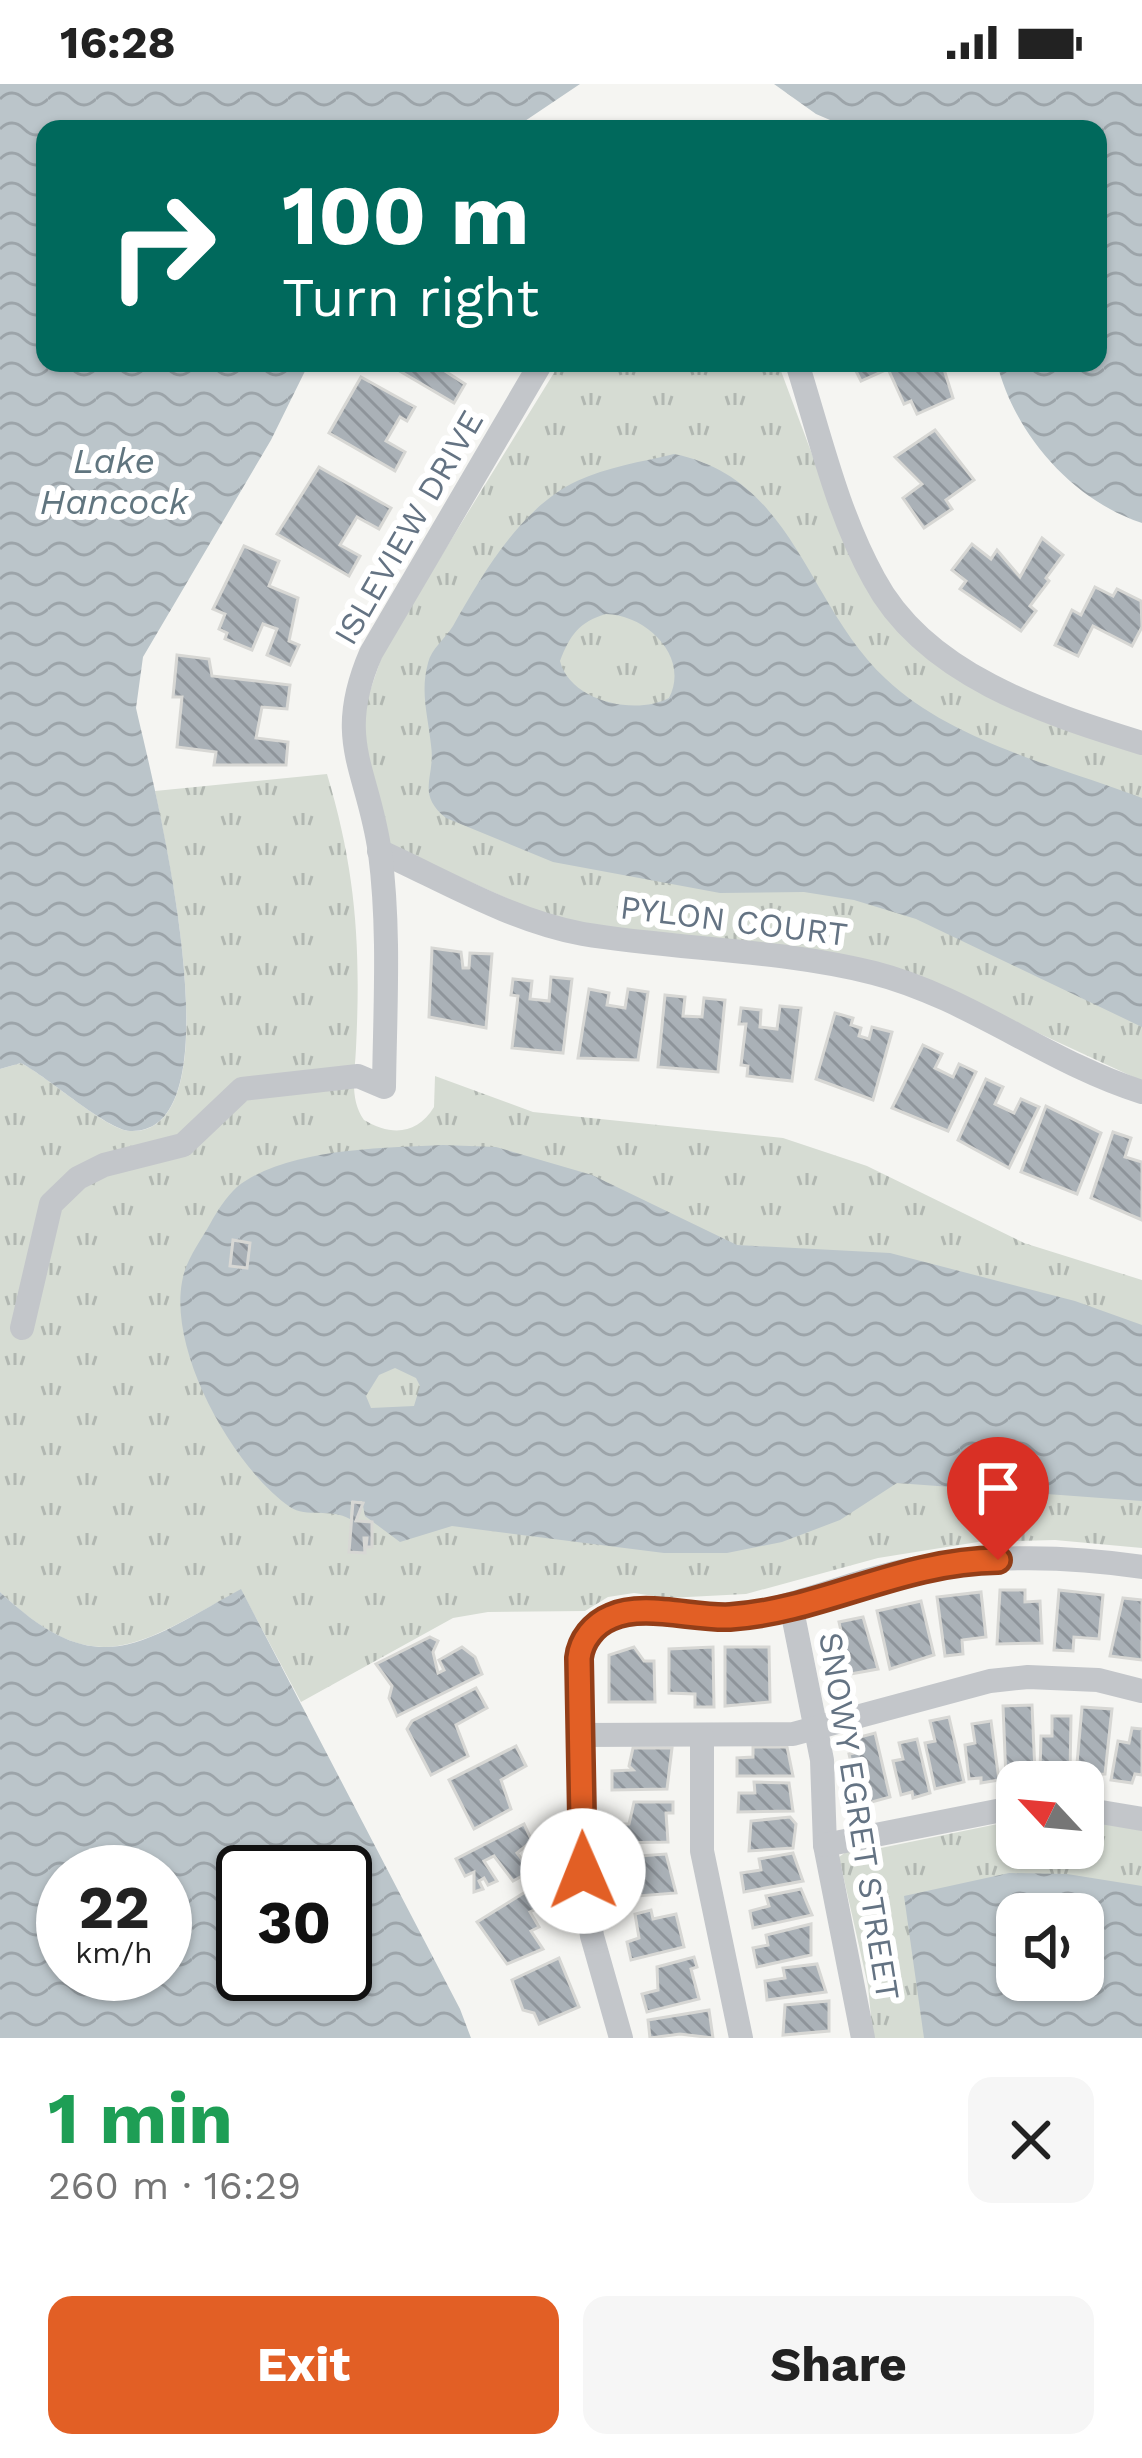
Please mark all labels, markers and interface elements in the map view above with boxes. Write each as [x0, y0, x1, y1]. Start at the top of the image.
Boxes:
text: 16:28 [60, 16, 176, 69]
text: 100 m [282, 166, 529, 264]
icon: right [84, 168, 240, 324]
text: Turn right [282, 266, 539, 329]
street label: ISLEVIEW DRIVE [326, 403, 491, 651]
water label: Lake Hancock [40, 440, 190, 523]
street label: PYLON COURT [618, 887, 850, 954]
pin [947, 1437, 1049, 1560]
icon: arrive [965, 1455, 1031, 1521]
street label: SNOWY EGRET STREET [811, 1629, 908, 2003]
north arrow [996, 1761, 1104, 1869]
map controls [996, 1761, 1104, 2001]
position arrow [520, 1808, 646, 1934]
speed limit sign: 30 [216, 1845, 372, 2001]
text: 22 [78, 1872, 150, 1943]
button: sound [996, 1893, 1104, 2001]
text: km/h [75, 1935, 153, 1970]
text: 1 min [48, 2076, 233, 2160]
button: close [968, 2077, 1094, 2203]
text: 260 m · 16:29 [48, 2163, 301, 2208]
button: Exit [48, 2296, 559, 2434]
button: Share [583, 2296, 1094, 2434]

